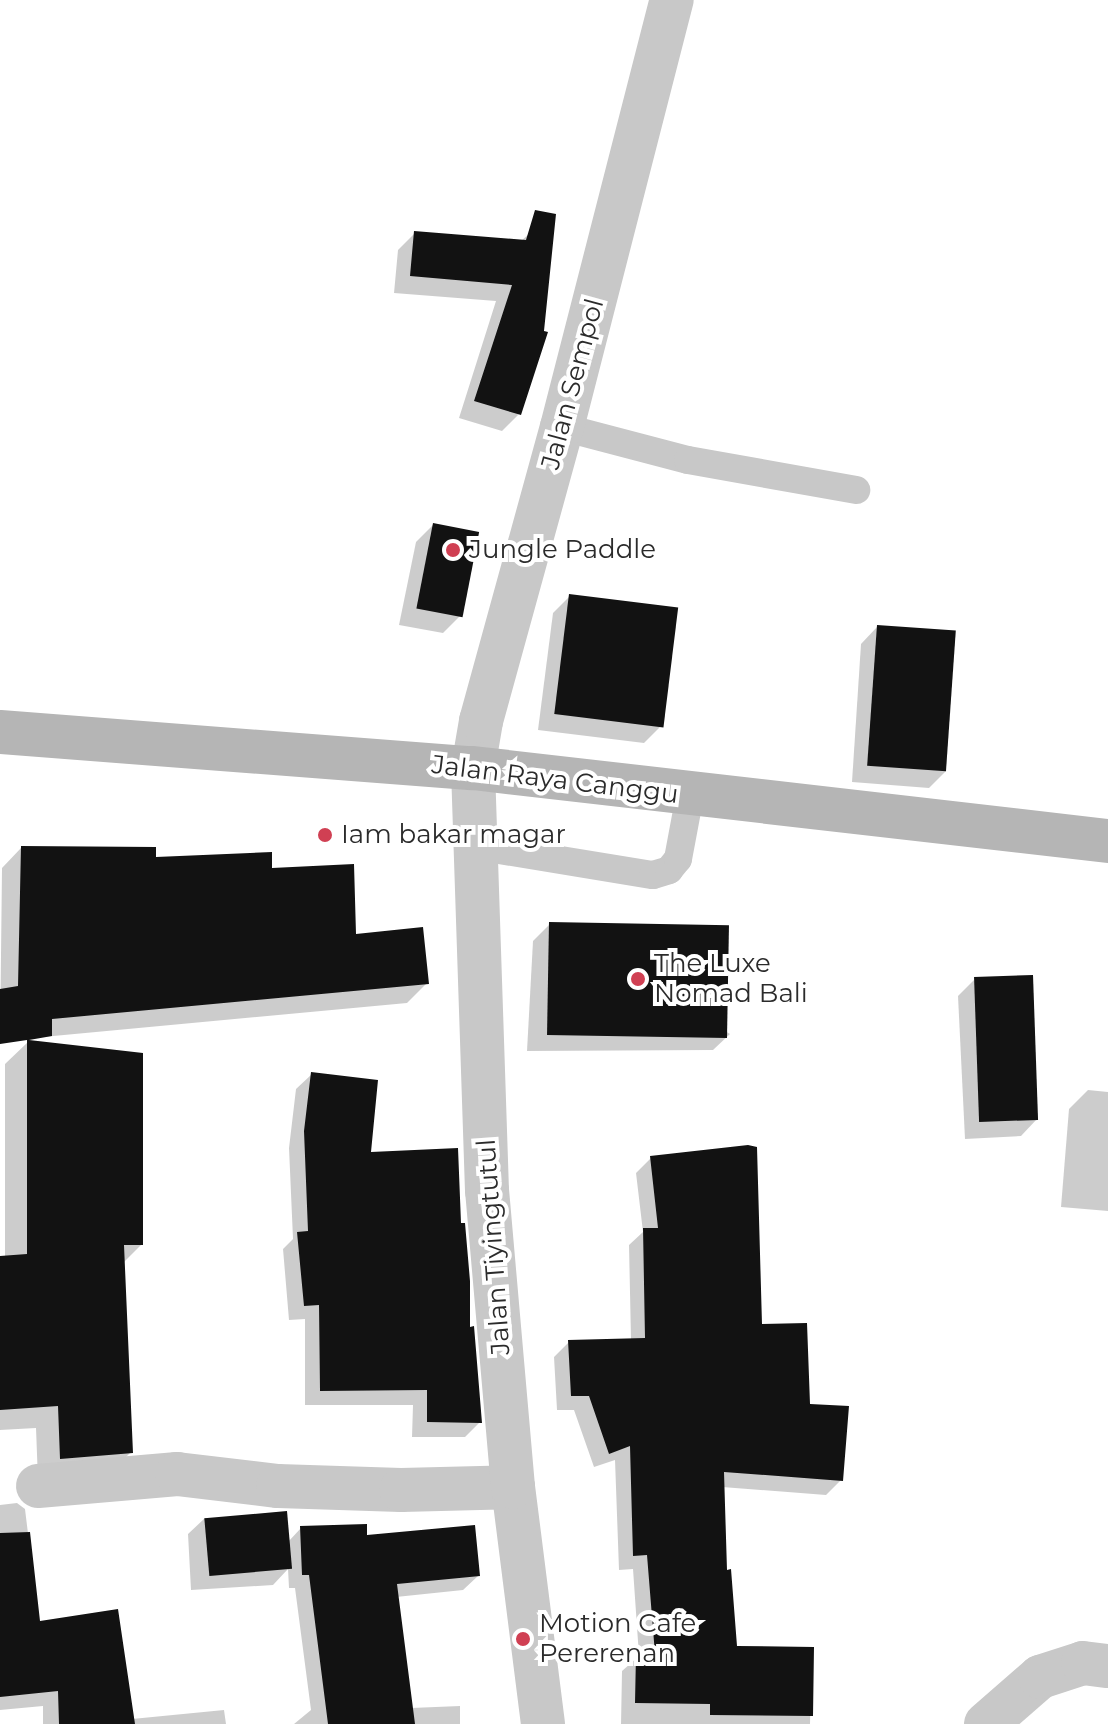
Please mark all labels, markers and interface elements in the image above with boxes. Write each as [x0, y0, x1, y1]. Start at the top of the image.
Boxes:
street label: Jalan Sempol [535, 295, 611, 473]
place label: Jungle Paddle [469, 534, 656, 566]
marker: Jungle Paddle [444, 541, 462, 559]
street label: Jalan Raya Canggu [430, 749, 680, 811]
place label: Iam bakar magar [341, 819, 566, 851]
marker: Iam bakar magar [316, 826, 334, 844]
place label: The Luxe Nomad Bali [654, 948, 808, 1010]
marker: The Luxe Nomad Bali [629, 970, 647, 988]
street label: Jalan Tiyingtutul [471, 1138, 517, 1356]
place label: Motion Cafe Pererenan [539, 1608, 696, 1670]
marker: Motion Cafe Pererenan [514, 1630, 532, 1648]

